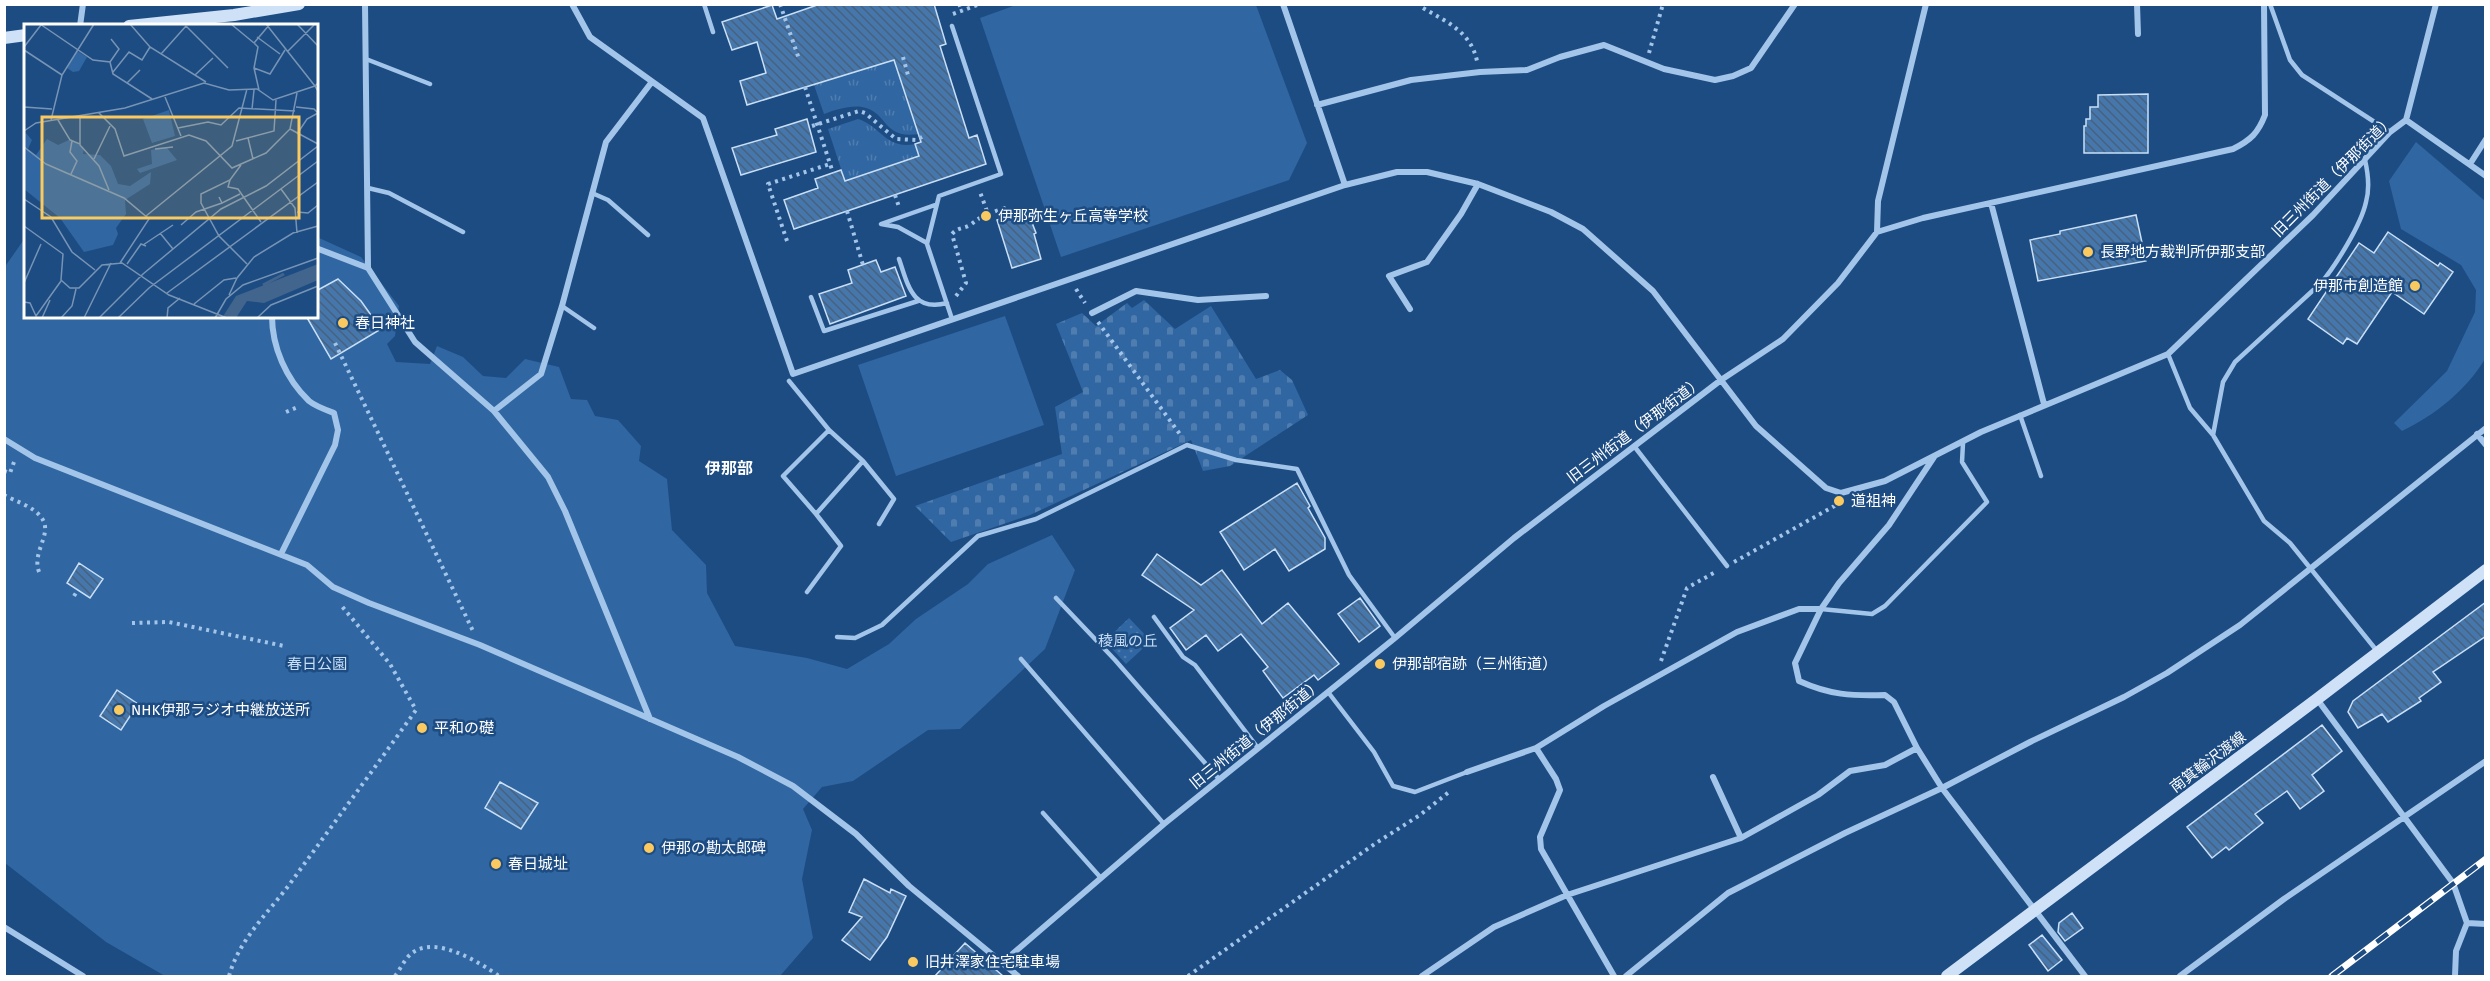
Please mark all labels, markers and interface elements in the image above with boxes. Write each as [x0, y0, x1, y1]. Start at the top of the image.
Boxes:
inset map [24, 24, 318, 318]
street label: 旧三州街道（伊那街道） [2268, 111, 2398, 241]
place label: 伊那弥生ヶ丘高等学校 [998, 207, 1148, 225]
marker: 伊那弥生ヶ丘高等学校 [979, 209, 993, 223]
place label: 長野地方裁判所伊那支部 [2100, 243, 2265, 261]
marker: 長野地方裁判所伊那支部 [2081, 245, 2095, 259]
place label: 伊那市創造館 [2313, 277, 2403, 295]
marker: 伊那市創造館 [2408, 279, 2422, 293]
place label: 春日神社 [355, 314, 415, 332]
marker: 春日神社 [336, 316, 350, 330]
street label: 旧三州街道（伊那街道） [1564, 373, 1706, 487]
district label: 伊那部 [704, 459, 753, 478]
place label: 道祖神 [1851, 492, 1896, 510]
marker: 道祖神 [1832, 494, 1846, 508]
park label: 稜風の丘 [1098, 632, 1158, 650]
park label: 春日公園 [287, 655, 347, 673]
place label: 伊那部宿跡（三州街道） [1392, 655, 1557, 673]
marker: 伊那部宿跡（三州街道） [1373, 657, 1387, 671]
street label: 旧三州街道（伊那街道） [1186, 675, 1326, 793]
place label: NHK伊那ラジオ中継放送所 [131, 701, 310, 719]
marker: NHK伊那ラジオ中継放送所 [112, 703, 126, 717]
place label: 平和の礎 [434, 719, 494, 737]
marker: 平和の礎 [415, 721, 429, 735]
street label: 南箕輪沢渡線 [2167, 728, 2249, 796]
place label: 伊那の勘太郎碑 [661, 839, 766, 857]
marker: 伊那の勘太郎碑 [642, 841, 656, 855]
place label: 春日城址 [508, 855, 568, 873]
marker: 春日城址 [489, 857, 503, 871]
place label: 旧井澤家住宅駐車場 [925, 953, 1060, 971]
marker: 旧井澤家住宅駐車場 [906, 955, 920, 969]

